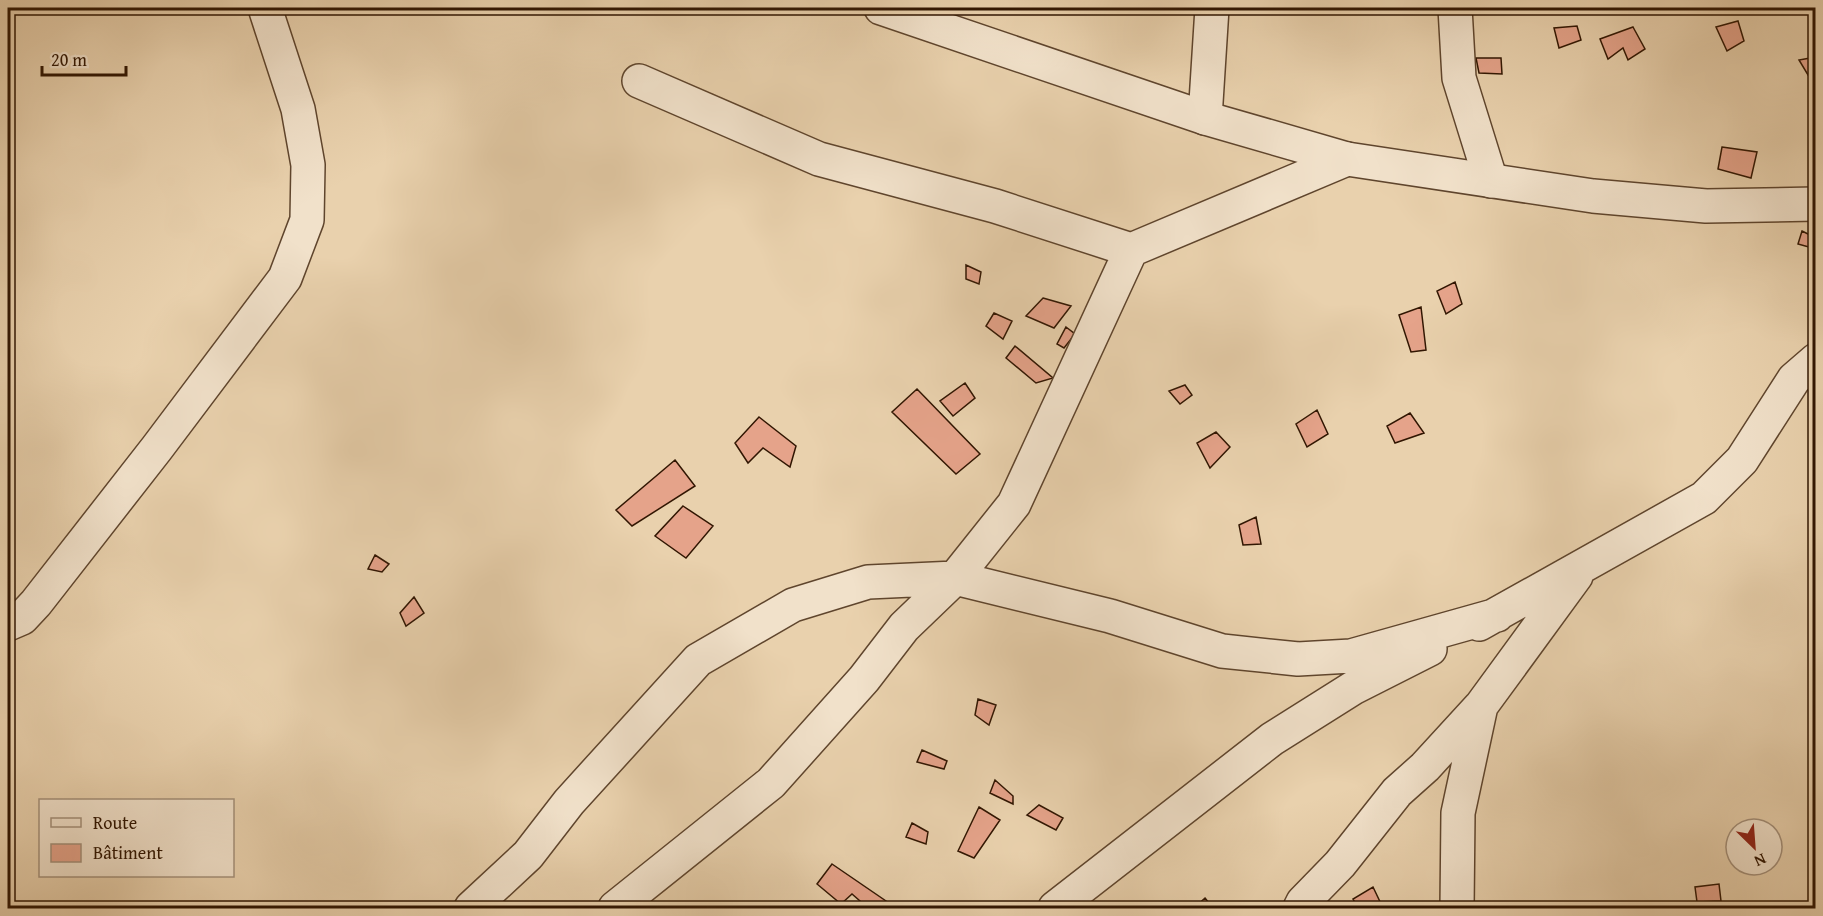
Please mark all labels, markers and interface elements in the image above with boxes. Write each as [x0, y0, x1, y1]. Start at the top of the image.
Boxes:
scale bar [42, 39, 126, 77]
text: 20 m [51, 46, 87, 73]
legend [39, 799, 234, 877]
text: Route [93, 809, 137, 836]
north arrow [1724, 817, 1784, 877]
text: Bâtiment [93, 839, 163, 866]
text: N [1750, 847, 1770, 874]

